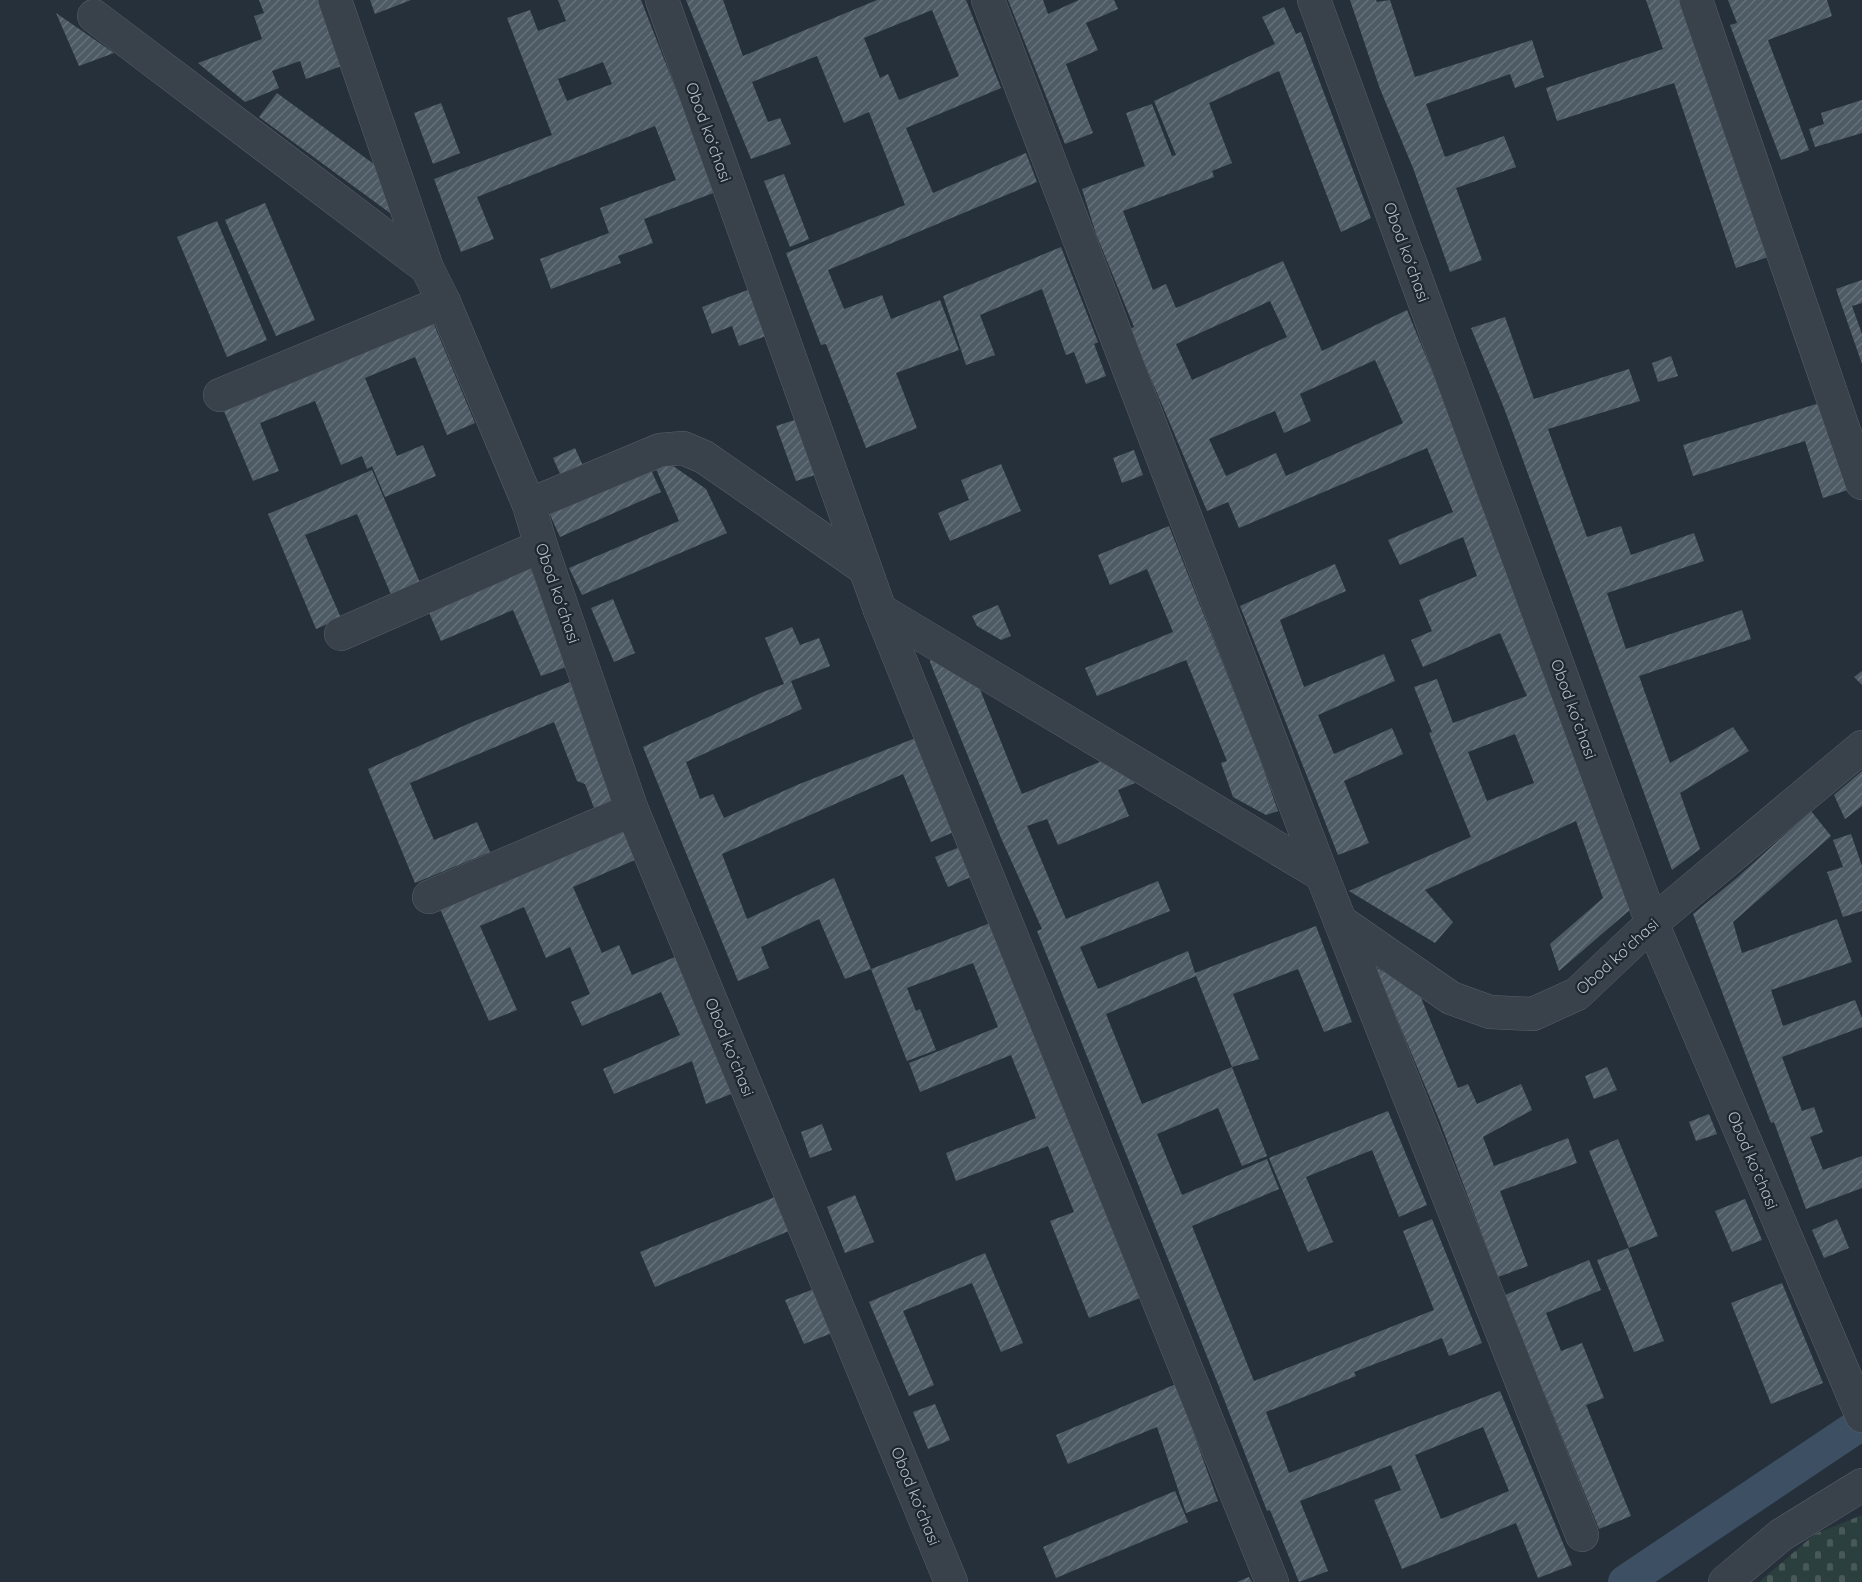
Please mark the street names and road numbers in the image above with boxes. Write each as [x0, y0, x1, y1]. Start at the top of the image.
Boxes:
street label: Obod koʻchasi [682, 79, 736, 185]
street label: Obod koʻchasi [1380, 199, 1434, 305]
street label: Obod koʻchasi [531, 540, 585, 646]
street label: Obod koʻchasi [1547, 656, 1601, 762]
street label: Obod ko'chasi [1571, 914, 1663, 998]
street label: Obod koʻchasi [701, 995, 759, 1099]
street label: Obod koʻchasi [1723, 1108, 1783, 1212]
street label: Obod koʻchasi [887, 1444, 945, 1548]

